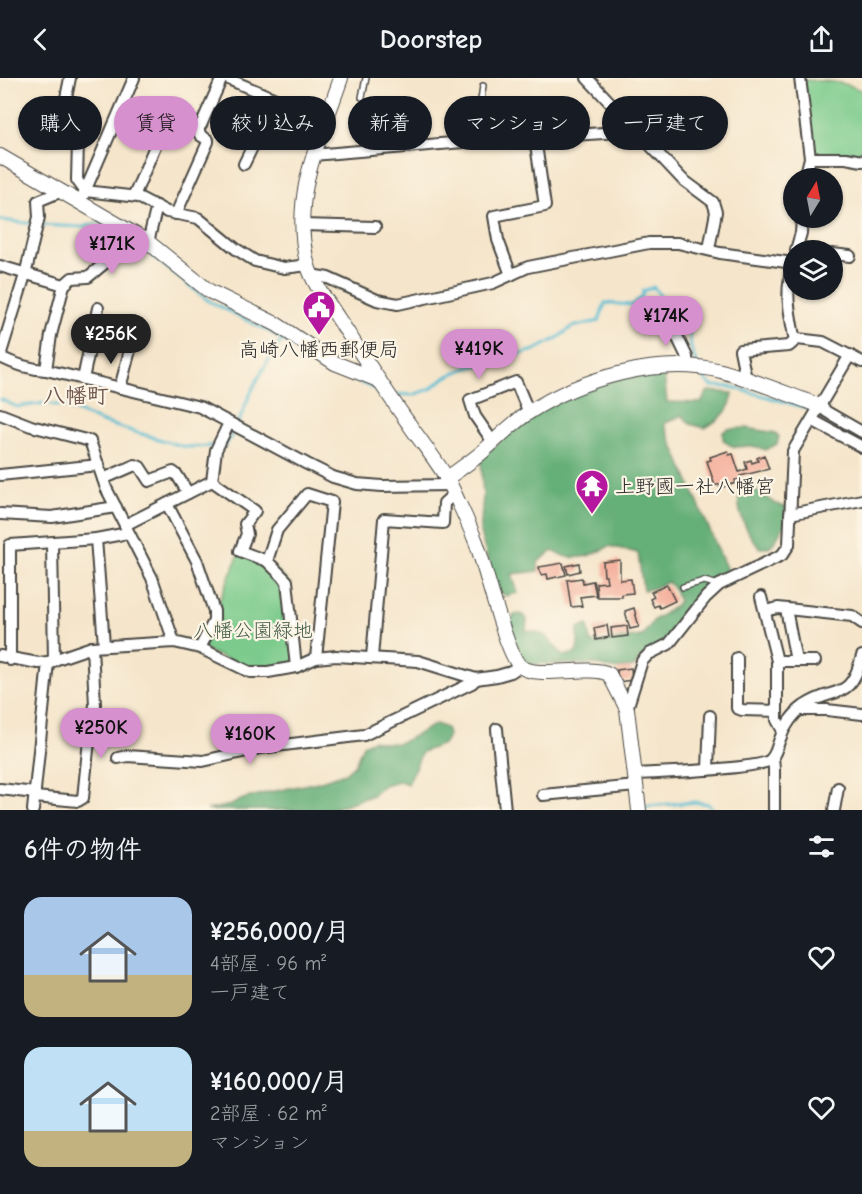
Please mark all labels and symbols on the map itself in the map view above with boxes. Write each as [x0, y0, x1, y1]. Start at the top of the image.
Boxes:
north arrow [783, 168, 843, 228]
pin: ¥171K [70, 224, 154, 275]
public building icon: 高崎八幡西郵便局 [301, 289, 337, 336]
pin: ¥174K [624, 296, 708, 347]
pin: ¥256K [69, 314, 153, 365]
pin: ¥419K [437, 329, 521, 380]
place label: 高崎八幡西郵便局 [239, 338, 399, 361]
district label: 八幡町 [43, 383, 109, 409]
temple icon: 上野國一社八幡宮 [574, 468, 610, 515]
place label: 上野國一社八幡宮 [615, 475, 775, 498]
park label: 八幡公園緑地 [193, 619, 313, 642]
pin: ¥250K [59, 708, 143, 759]
pin: ¥160K [208, 714, 292, 765]

